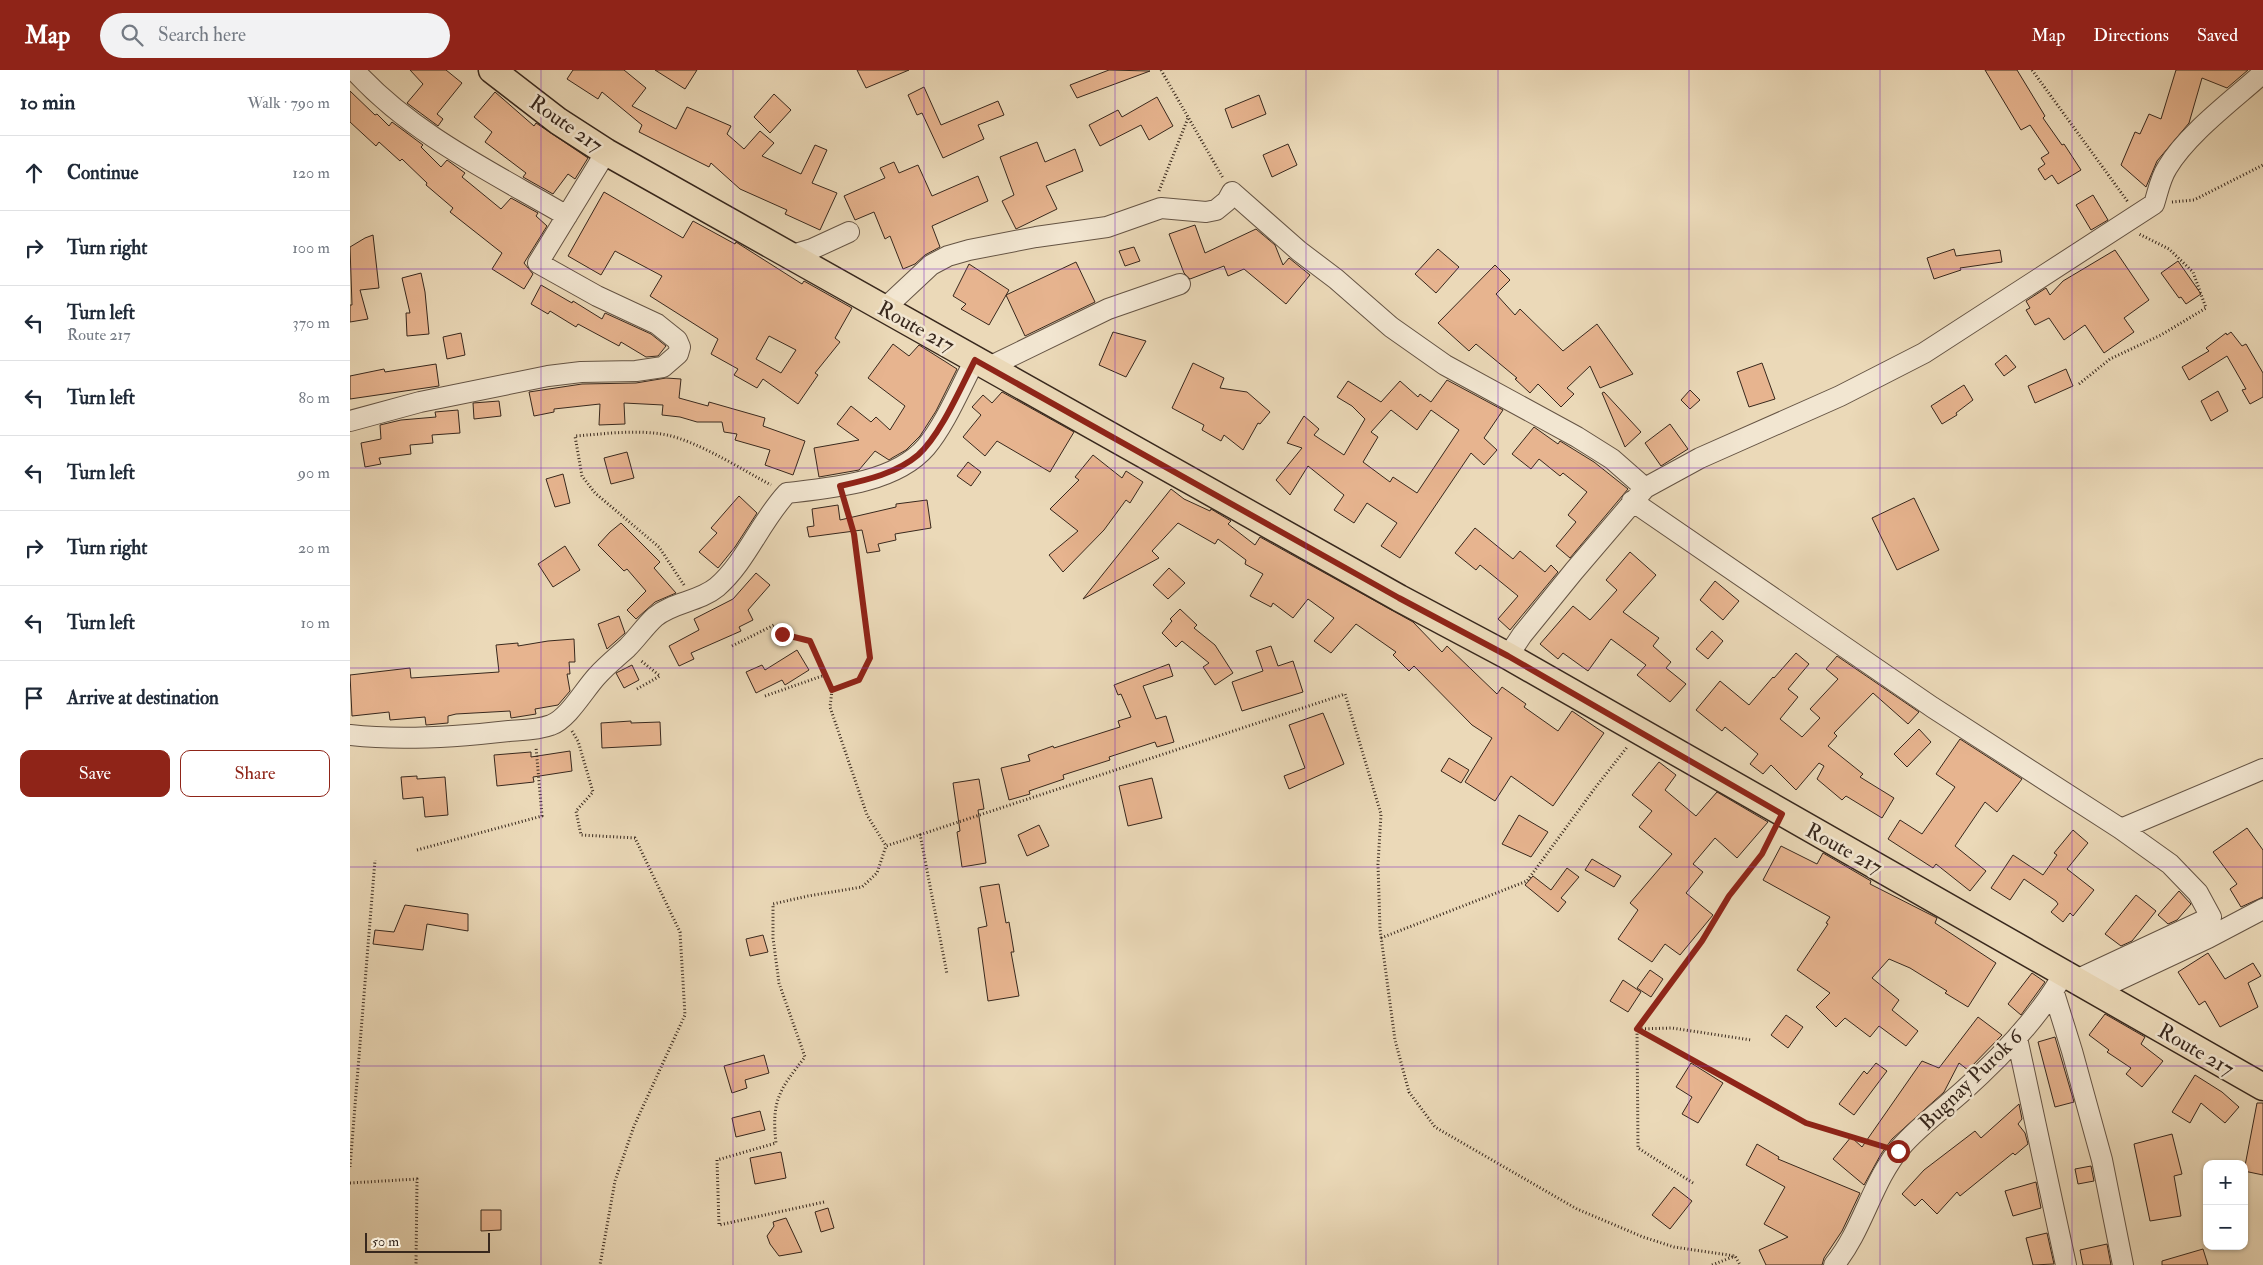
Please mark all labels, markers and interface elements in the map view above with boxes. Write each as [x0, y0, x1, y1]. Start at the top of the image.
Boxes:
search box [100, 13, 450, 58]
text: Map [25, 20, 70, 51]
icon: search [118, 21, 146, 49]
text: Search here [158, 23, 246, 47]
text: Map [2032, 24, 2065, 47]
text: Directions [2093, 24, 2169, 47]
text: Saved [2197, 24, 2238, 47]
text: 10 min [20, 89, 75, 116]
street label: Route 217 [524, 89, 608, 159]
text: Walk · 790 m [247, 93, 330, 113]
icon: ahead [20, 159, 48, 187]
text: Continue [67, 161, 138, 185]
text: 120 m [292, 163, 330, 183]
icon: right [20, 234, 48, 262]
text: Turn right [67, 236, 147, 260]
text: 100 m [292, 238, 330, 258]
street label: Route 217 [873, 295, 959, 359]
text: Turn left [67, 301, 135, 325]
icon: left [20, 309, 48, 337]
text: 370 m [293, 313, 330, 333]
text: Route 217 [67, 325, 131, 345]
icon: left [20, 384, 48, 412]
text: Turn left [67, 386, 135, 410]
text: 80 m [299, 388, 330, 408]
icon: left [20, 459, 48, 487]
text: Turn left [67, 461, 135, 485]
text: 90 m [298, 463, 330, 483]
icon: right [20, 534, 48, 562]
text: Turn right [67, 536, 147, 560]
text: 20 m [298, 538, 330, 558]
icon: left [20, 609, 48, 637]
text: Turn left [67, 611, 135, 635]
text: 10 m [300, 613, 330, 633]
route end [771, 623, 794, 646]
icon: arrive [20, 684, 48, 712]
text: Arrive at destination [67, 686, 219, 710]
button: Save [20, 750, 170, 797]
button: Share [180, 750, 330, 797]
street label: Route 217 [1801, 817, 1887, 881]
street label: Route 217 [2153, 1017, 2239, 1083]
street label: Bugnay Purok 6 [1913, 1023, 2030, 1136]
route start [1887, 1140, 1910, 1163]
map controls [2203, 1160, 2248, 1250]
button: + [2203, 1160, 2248, 1205]
button: − [2203, 1205, 2248, 1250]
scale bar [365, 1230, 490, 1253]
text: 50 m [372, 1233, 399, 1250]

